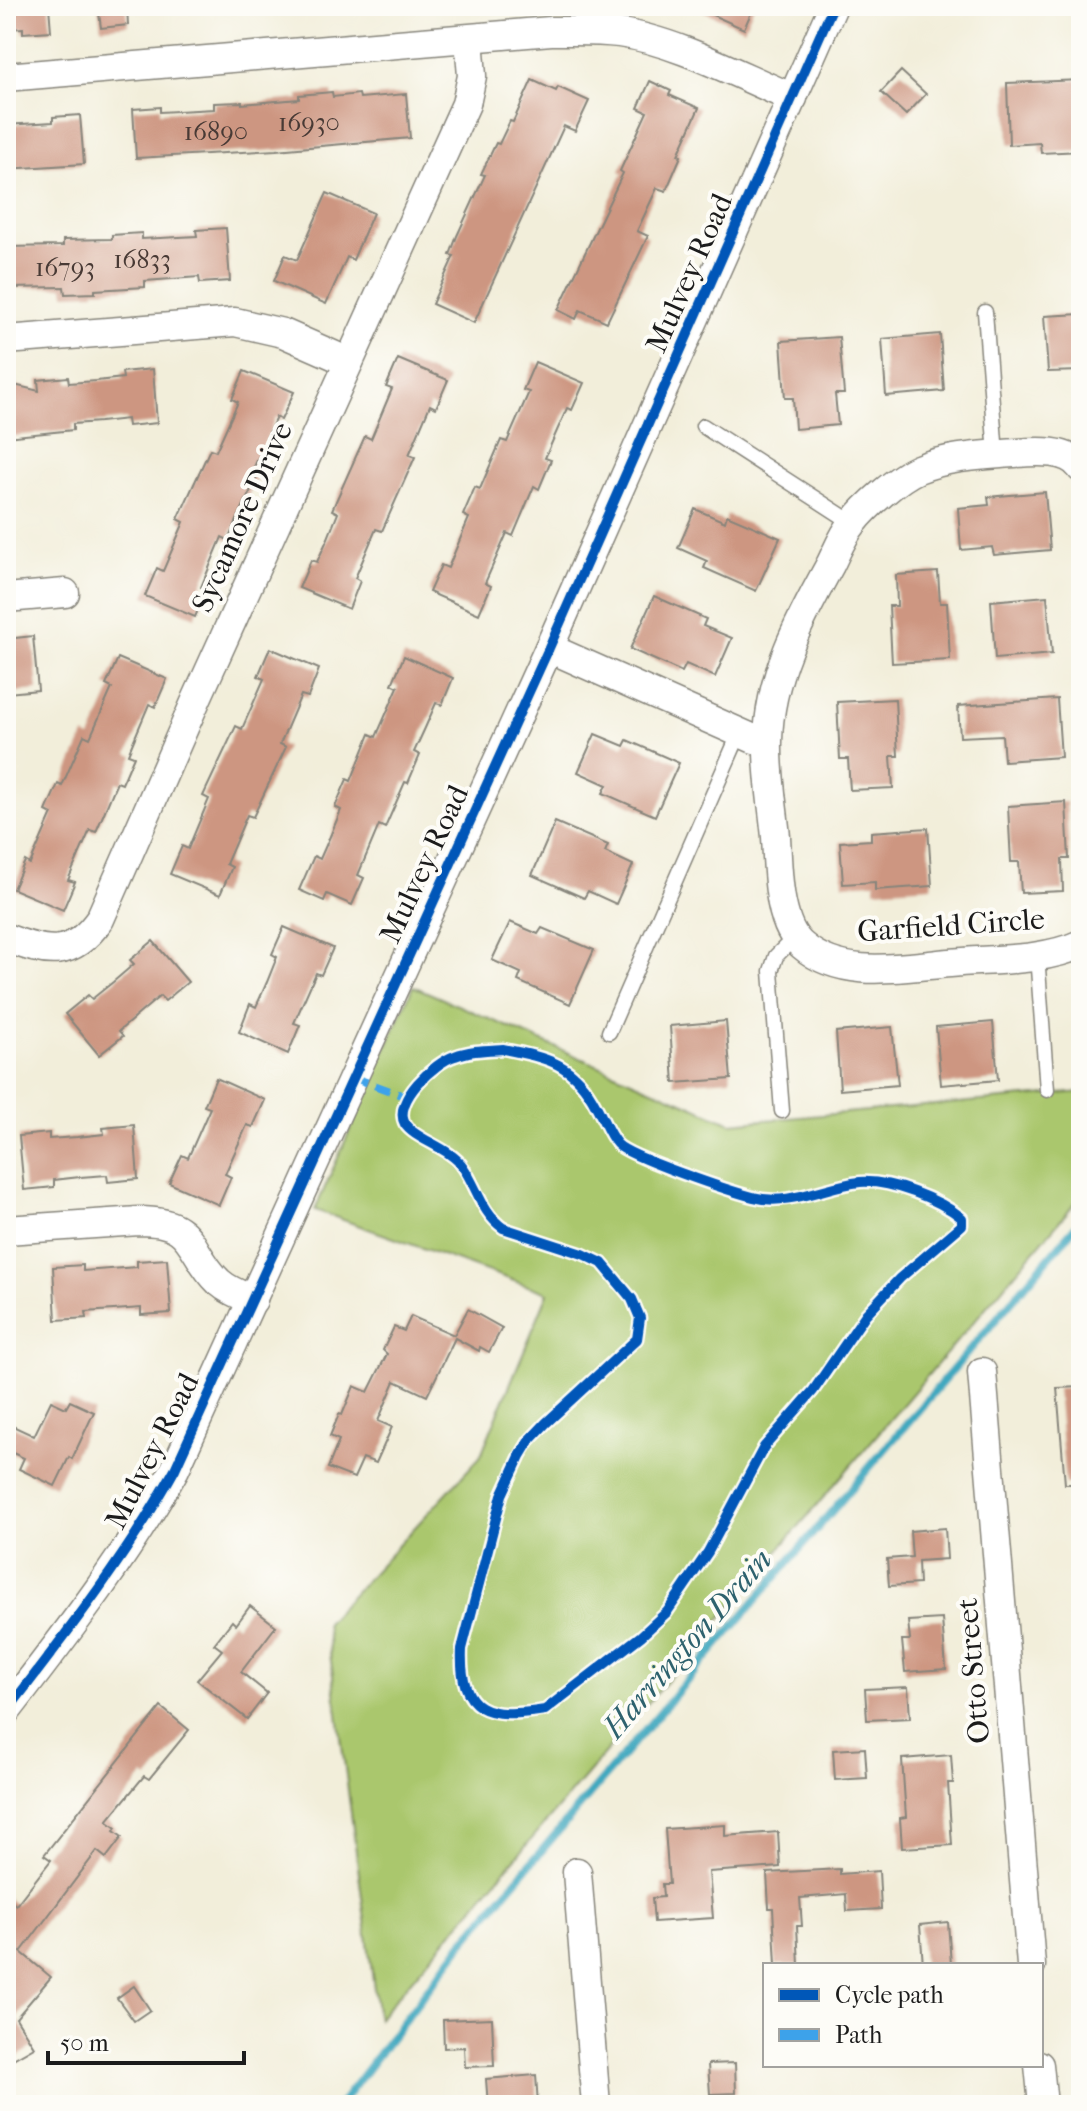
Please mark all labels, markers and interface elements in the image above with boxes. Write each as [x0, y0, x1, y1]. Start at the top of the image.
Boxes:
house number: 16930 [278, 107, 340, 138]
house number: 16890 [184, 116, 248, 147]
street label: Mulvey Road [639, 188, 740, 358]
house number: 16833 [113, 244, 171, 275]
house number: 16793 [35, 252, 95, 283]
street label: Sycamore Drive [185, 417, 300, 618]
street label: Mulvey Road [373, 779, 477, 949]
street label: Garfield Circle [856, 901, 1046, 950]
street label: Mulvey Road [98, 1367, 207, 1535]
water label: Harrington Drain [594, 1541, 780, 1747]
street label: Otto Street [950, 1596, 997, 1745]
legend [763, 1963, 1043, 2067]
text: Cycle path [835, 1981, 944, 2009]
scale bar [48, 2015, 244, 2065]
text: Path [835, 2021, 883, 2049]
text: 50 m [60, 2029, 109, 2057]

